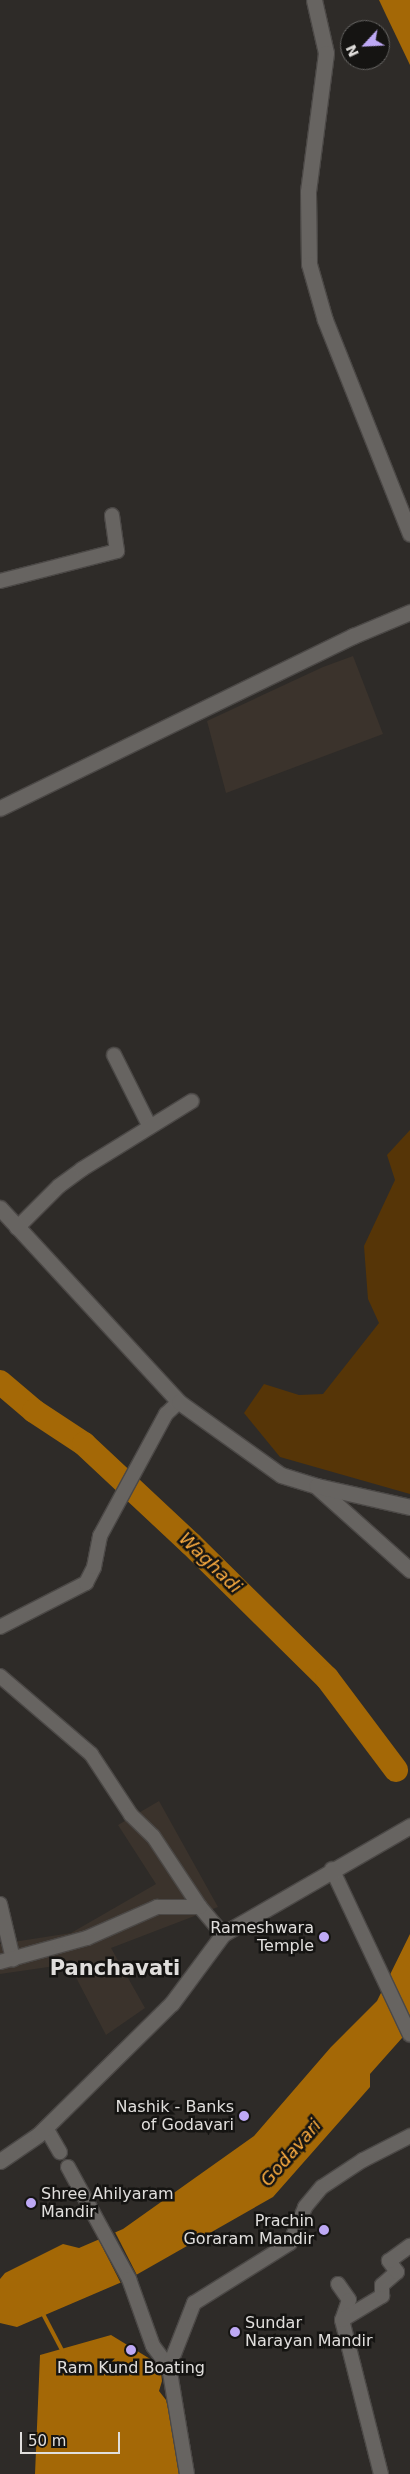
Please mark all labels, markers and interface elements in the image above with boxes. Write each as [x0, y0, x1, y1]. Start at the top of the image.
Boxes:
north arrow [340, 20, 390, 70]
text: N [343, 42, 362, 60]
water label: Waghadi [174, 1528, 246, 1598]
place label: Rameshwara Temple [210, 1918, 314, 1956]
marker: Rameshwara Temple [318, 1931, 330, 1943]
district label: Panchavati [50, 1955, 180, 1981]
place label: Nashik - Banks of Godavari [116, 2097, 234, 2135]
marker: Nashik - Banks of Godavari [238, 2110, 250, 2122]
water label: Godavari [256, 2115, 326, 2191]
place label: Shree Ahilyaram Mandir [41, 2184, 174, 2222]
marker: Shree Ahilyaram Mandir [25, 2197, 37, 2209]
place label: Prachin Goraram Mandir [183, 2211, 314, 2249]
marker: Prachin Goraram Mandir [318, 2224, 330, 2236]
place label: Sundar Narayan Mandir [245, 2313, 373, 2351]
marker: Sundar Narayan Mandir [229, 2326, 241, 2338]
marker: Ram Kund Boating [125, 2344, 137, 2356]
place label: Ram Kund Boating [57, 2358, 205, 2378]
scale bar [22, 2422, 122, 2454]
text: 50 m [28, 2432, 66, 2450]

